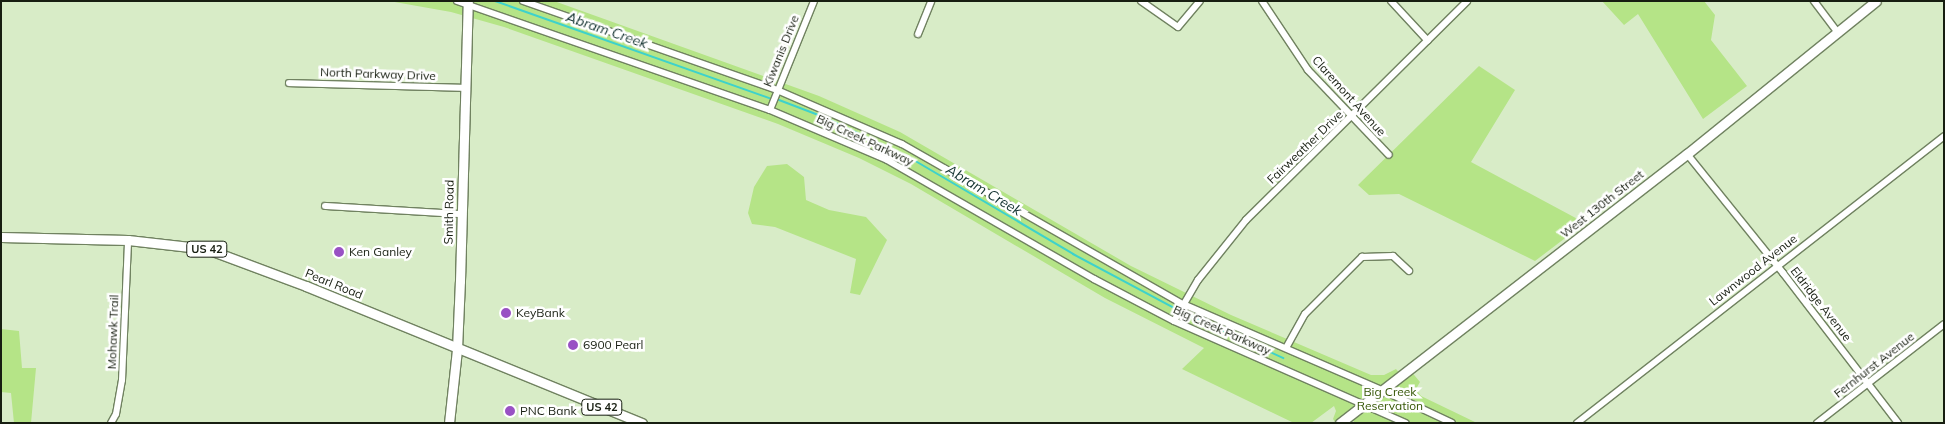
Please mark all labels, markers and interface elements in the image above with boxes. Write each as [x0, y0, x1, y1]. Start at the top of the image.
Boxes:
water label: Abram Creek [564, 8, 650, 52]
street label: Kiwanis Drive [760, 13, 802, 89]
street label: Claremont Avenue [1309, 53, 1389, 139]
street label: North Parkway Drive [320, 65, 436, 83]
street label: Fairweather Drive [1264, 107, 1346, 187]
street label: Big Creek Parkway [814, 111, 916, 169]
water label: Abram Creek [943, 161, 1025, 219]
street label: West 130th Street [1558, 167, 1646, 241]
street label: Smith Road [441, 180, 457, 244]
street label: Lawnwood Avenue [1706, 231, 1800, 309]
road number: US 42 [186, 240, 228, 258]
place label: Ken Ganley [349, 245, 412, 259]
marker: Ken Ganley [333, 246, 345, 258]
street label: Eldridge Avenue [1788, 264, 1854, 344]
street label: Pearl Road [303, 266, 365, 302]
street label: Mohawk Trail [105, 294, 121, 370]
street label: Big Creek Parkway [1171, 302, 1273, 358]
place label: KeyBank [516, 306, 565, 320]
marker: KeyBank [500, 307, 512, 319]
street label: Fernhurst Avenue [1831, 329, 1917, 401]
place label: 6900 Pearl [583, 338, 643, 352]
marker: 6900 Pearl [567, 339, 579, 351]
park label: Big Creek Reservation [1357, 385, 1423, 413]
road number: US 42 [581, 398, 623, 416]
place label: PNC Bank [520, 404, 577, 418]
marker: PNC Bank [504, 405, 516, 417]

